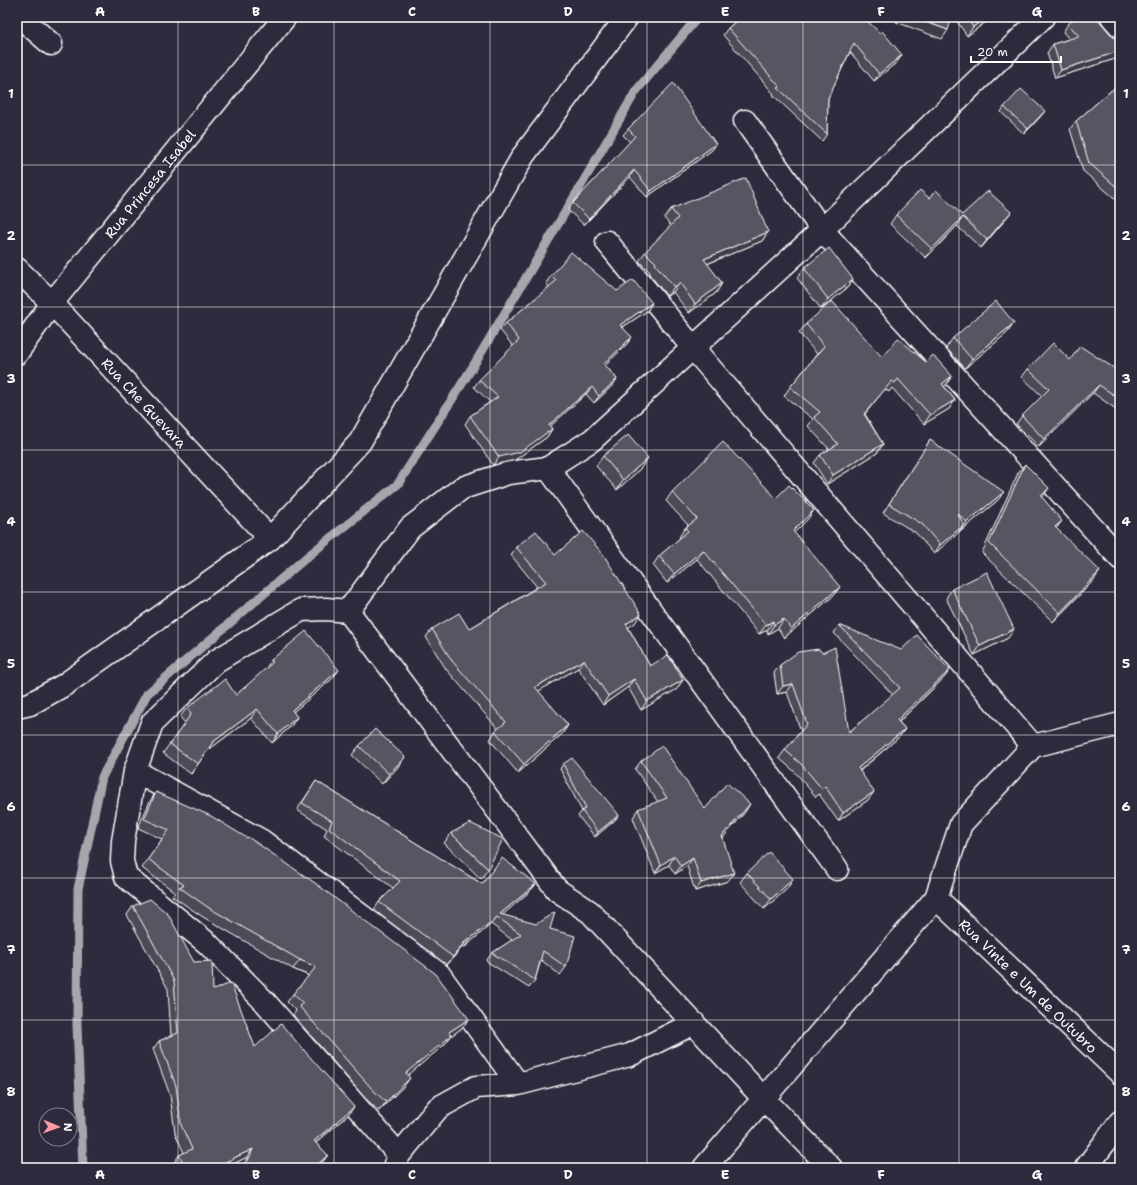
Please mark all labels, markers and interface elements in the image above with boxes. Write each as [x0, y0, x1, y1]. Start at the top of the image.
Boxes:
text: A [95, 3, 105, 20]
text: B [252, 3, 260, 20]
text: C [408, 3, 416, 20]
text: D [563, 3, 573, 20]
text: E [721, 3, 730, 20]
text: F [877, 3, 885, 20]
text: G [1032, 3, 1043, 20]
scale bar [971, 38, 1061, 64]
text: 20 m [977, 44, 1008, 60]
text: 1 [8, 85, 14, 102]
text: 1 [1123, 85, 1129, 102]
street label: Rua Princesa Isabel [101, 125, 200, 242]
text: 2 [6, 227, 16, 244]
text: 2 [1121, 227, 1131, 244]
street label: Rua Che Guevara [98, 354, 191, 452]
text: 3 [6, 370, 16, 387]
text: 3 [1121, 370, 1131, 387]
text: 4 [6, 513, 16, 530]
text: 4 [1121, 513, 1131, 530]
text: 5 [7, 655, 15, 672]
text: 5 [1122, 655, 1130, 672]
text: 6 [6, 798, 16, 815]
text: 6 [1121, 798, 1131, 815]
street label: Rua Vinte e Um de Outubro [955, 915, 1101, 1057]
text: 7 [6, 941, 16, 958]
text: 7 [1121, 941, 1131, 958]
text: 8 [6, 1083, 16, 1100]
text: 8 [1121, 1083, 1131, 1100]
north arrow [38, 1107, 78, 1147]
text: N [60, 1123, 75, 1132]
text: A [95, 1166, 105, 1183]
text: B [252, 1166, 260, 1183]
text: C [408, 1166, 416, 1183]
text: D [563, 1166, 573, 1183]
text: E [721, 1166, 730, 1183]
text: F [877, 1166, 885, 1183]
text: G [1032, 1166, 1043, 1183]

